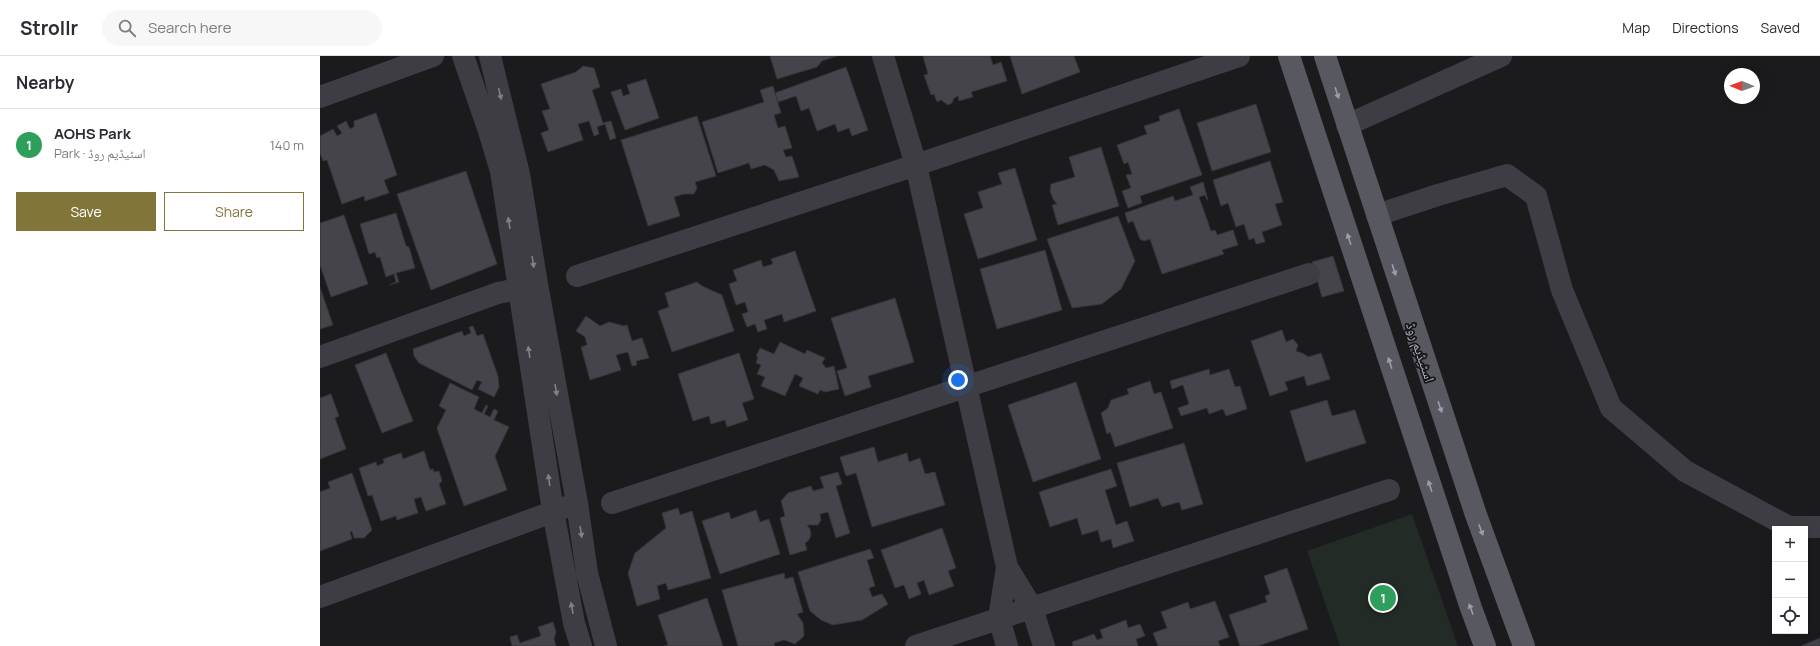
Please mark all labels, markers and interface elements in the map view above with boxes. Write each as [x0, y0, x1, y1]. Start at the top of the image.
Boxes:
search box [102, 10, 382, 46]
text: Strollr [20, 15, 78, 41]
icon: search [116, 17, 138, 39]
text: Search here [148, 17, 231, 38]
text: Map [1622, 18, 1650, 37]
text: Directions [1672, 18, 1739, 37]
text: Saved [1761, 18, 1800, 37]
north arrow [1724, 68, 1760, 104]
text: Nearby [16, 71, 74, 94]
one-way arrow [497, 87, 503, 100]
one-way arrow [1334, 87, 1340, 99]
text: AOHS Park [54, 123, 131, 144]
text: 1 [26, 136, 32, 154]
text: 140 m [270, 136, 304, 154]
text: Park · اسٹیڈیم روڈ [54, 144, 146, 162]
button: Save [16, 192, 156, 231]
button: Share [164, 192, 304, 231]
one-way arrow [506, 217, 512, 229]
one-way arrow [1346, 233, 1352, 245]
one-way arrow [530, 256, 536, 268]
one-way arrow [1391, 264, 1397, 276]
street label: اسٹیڈیم روڈ [1401, 320, 1440, 385]
one-way arrow [526, 346, 532, 358]
one-way arrow [1387, 356, 1393, 368]
your location [948, 370, 968, 390]
one-way arrow [553, 384, 559, 396]
one-way arrow [1437, 401, 1443, 413]
one-way arrow [545, 474, 551, 486]
one-way arrow [1427, 480, 1433, 492]
one-way arrow [1479, 524, 1485, 536]
one-way arrow [578, 526, 584, 538]
map controls [1772, 526, 1808, 634]
button: + [1772, 526, 1808, 562]
button: − [1772, 562, 1808, 598]
pin: 1 [1370, 583, 1396, 613]
button: locate [1772, 598, 1808, 634]
one-way arrow [568, 602, 574, 614]
one-way arrow [1468, 603, 1474, 615]

